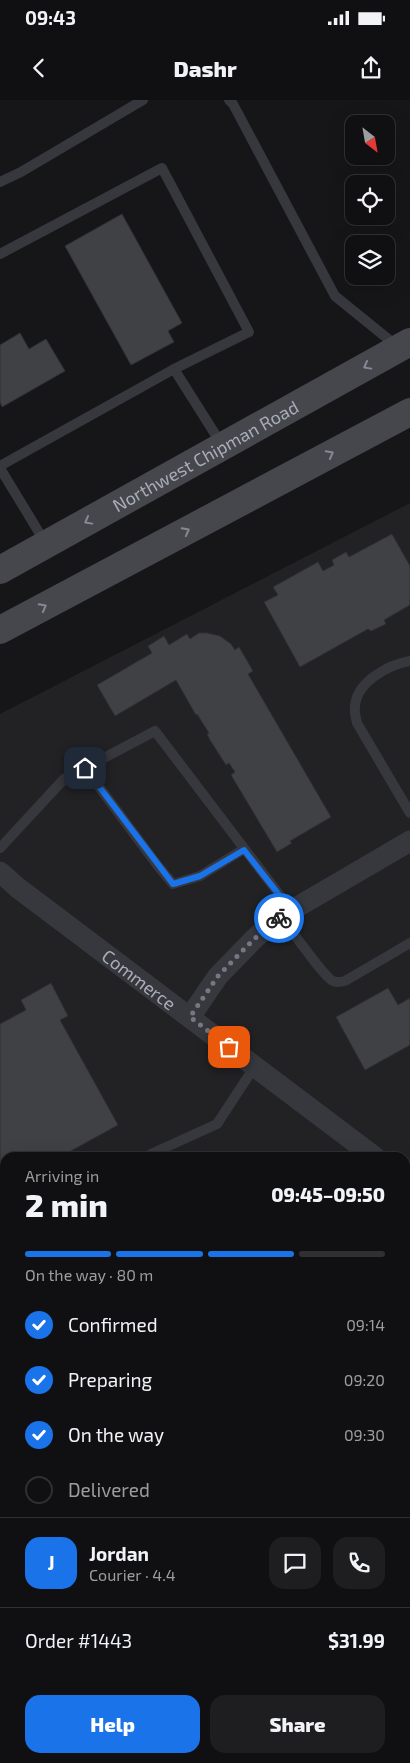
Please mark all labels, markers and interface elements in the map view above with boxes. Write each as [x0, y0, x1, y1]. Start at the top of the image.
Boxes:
text: 09:43 [25, 6, 76, 29]
icon: back [25, 54, 53, 82]
icon: share [357, 54, 385, 82]
text: Dashr [173, 55, 237, 81]
north arrow [345, 115, 395, 165]
map controls [345, 115, 395, 285]
button: locate [345, 175, 395, 225]
button: layers [345, 235, 395, 285]
one-way arrow [364, 360, 373, 370]
street label: Northwest Chipman Road [109, 395, 302, 516]
one-way arrow [324, 451, 333, 461]
one-way arrow [84, 515, 93, 525]
one-way arrow [181, 527, 190, 537]
one-way arrow [38, 604, 47, 614]
pin [64, 747, 106, 789]
icon: home [71, 754, 99, 782]
courier [254, 893, 304, 943]
icon: bike [265, 904, 293, 932]
street label: Commerce [98, 944, 181, 1014]
pin [208, 1026, 250, 1068]
icon: bag [215, 1033, 243, 1061]
text: Arriving in [25, 1166, 99, 1185]
text: 09:45–09:50 [271, 1183, 385, 1206]
text: 2 min [25, 1185, 108, 1223]
text: On the way · 80 m [25, 1265, 153, 1284]
icon: check [25, 1311, 53, 1339]
text: Confirmed [68, 1313, 158, 1336]
text: 09:14 [346, 1315, 385, 1334]
icon: check [25, 1366, 53, 1394]
text: Preparing [68, 1368, 152, 1391]
text: 09:20 [344, 1370, 385, 1389]
icon: check [25, 1421, 53, 1449]
text: On the way [68, 1423, 164, 1446]
text: 09:30 [344, 1425, 385, 1444]
text: Delivered [68, 1478, 150, 1501]
button: chat [269, 1537, 321, 1589]
button: phone [333, 1537, 385, 1589]
text: Jordan [89, 1542, 149, 1565]
text: J [47, 1551, 55, 1574]
text: Courier · 4.4 [89, 1565, 176, 1584]
text: Order #1443 [25, 1629, 132, 1652]
text: $31.99 [328, 1629, 385, 1652]
button: Help [25, 1695, 200, 1753]
button: Share [210, 1695, 385, 1753]

